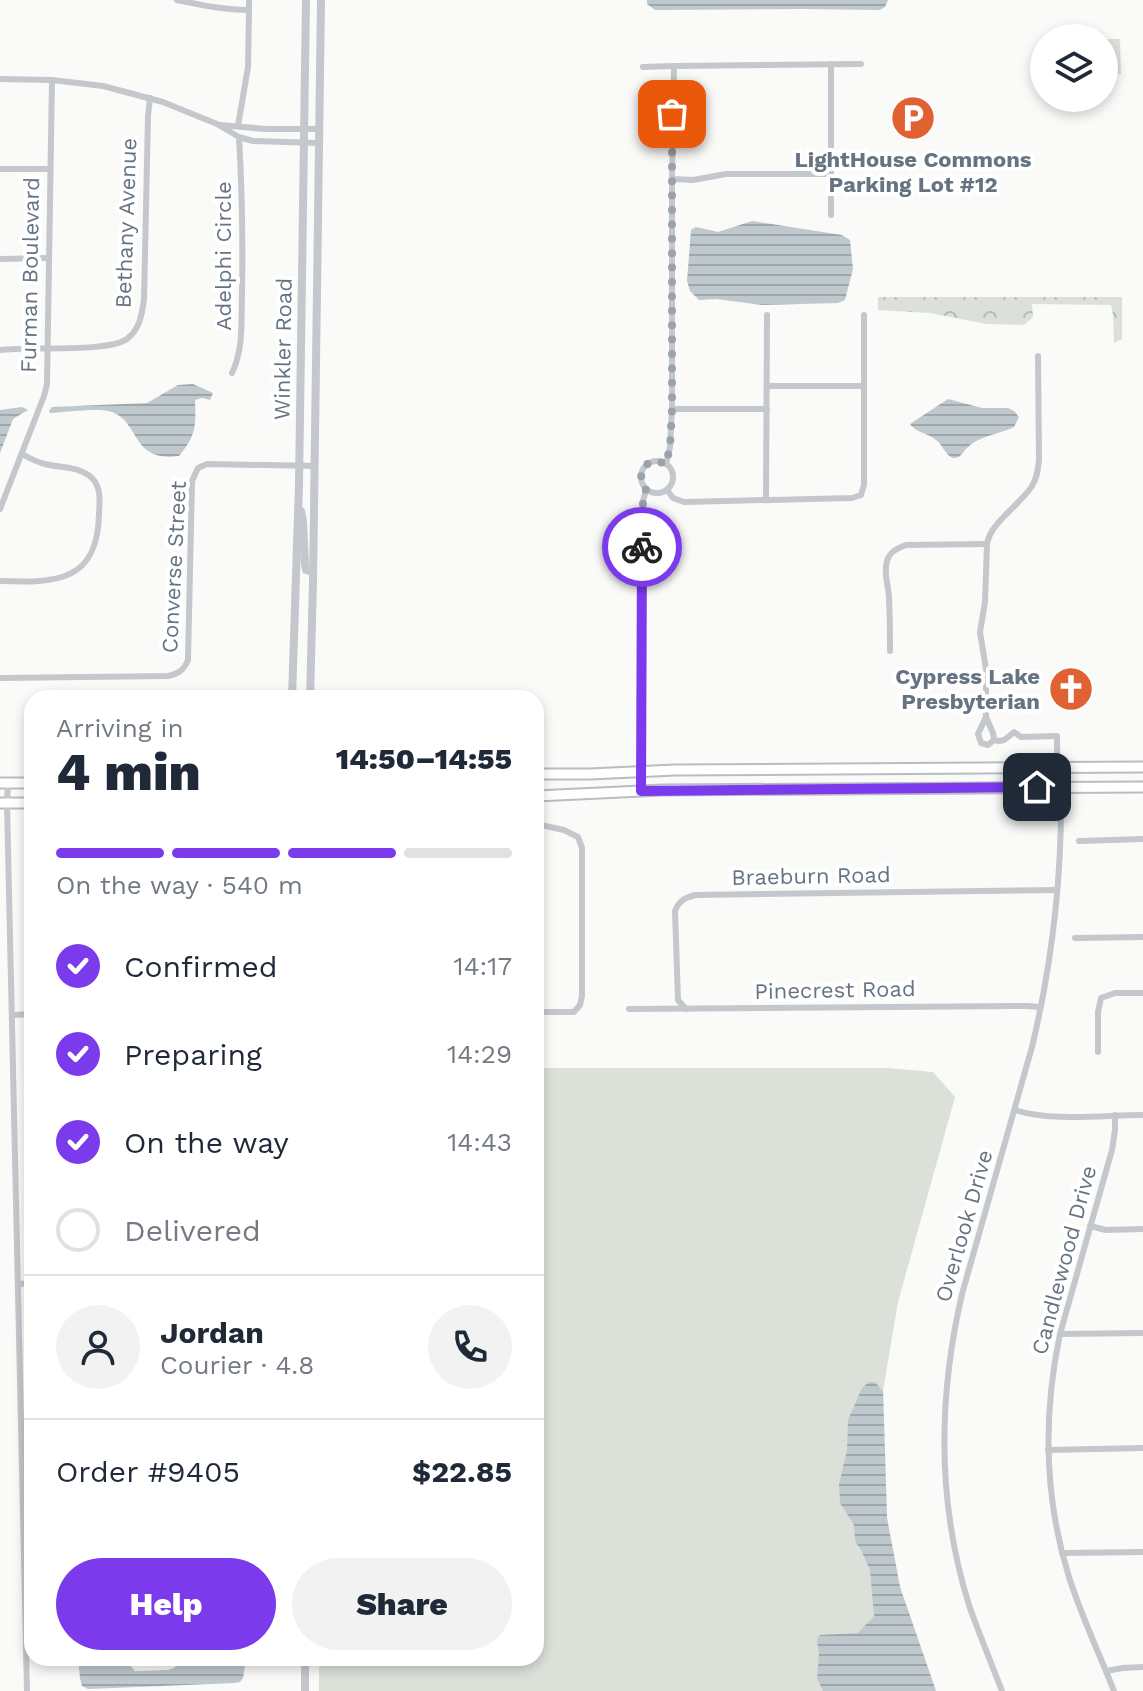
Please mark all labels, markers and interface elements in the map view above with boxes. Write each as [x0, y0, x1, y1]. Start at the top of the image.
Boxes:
map controls [1030, 24, 1118, 112]
button: layers [1030, 24, 1118, 112]
pin [638, 80, 706, 148]
icon: bag [650, 92, 694, 136]
parking icon: LightHouse Commons Parking Lot #12 [889, 94, 937, 142]
street label: Bethany Avenue [111, 137, 141, 309]
place label: LightHouse Commons Parking Lot #12 [794, 147, 1032, 197]
street label: Furman Boulevard [16, 177, 44, 373]
street label: Adelphi Circle [211, 181, 236, 331]
street label: Winkler Road [269, 278, 297, 420]
street label: Converse Street [157, 480, 191, 654]
courier [602, 507, 682, 587]
icon: bike [620, 525, 664, 569]
place label: Cypress Lake Presbyterian [895, 664, 1040, 714]
church icon: Cypress Lake Presbyterian [1047, 665, 1095, 713]
text: Arriving in [56, 713, 184, 743]
text: 14:50–14:55 [336, 741, 512, 776]
text: 4 min [56, 742, 201, 803]
pin [1003, 753, 1071, 821]
icon: home [1015, 765, 1059, 809]
street label: Braeburn Road [731, 862, 891, 890]
text: On the way · 540 m [56, 870, 303, 900]
icon: check [56, 944, 100, 988]
text: Confirmed [124, 949, 278, 984]
text: 14:17 [454, 951, 512, 981]
street label: Pinecrest Road [754, 976, 916, 1004]
icon: check [56, 1032, 100, 1076]
text: Preparing [124, 1037, 262, 1072]
text: 14:29 [447, 1039, 512, 1069]
icon: check [56, 1120, 100, 1164]
text: On the way [124, 1125, 289, 1160]
text: 14:43 [447, 1127, 512, 1157]
street label: Overlook Drive [930, 1147, 998, 1305]
street label: Candlewood Drive [1027, 1163, 1101, 1357]
text: Delivered [124, 1213, 261, 1248]
button: person [56, 1305, 140, 1389]
button: phone [428, 1305, 512, 1389]
text: Jordan [160, 1315, 264, 1350]
text: Courier · 4.8 [160, 1350, 314, 1380]
text: Order #9405 [56, 1454, 240, 1489]
text: $22.85 [412, 1454, 512, 1489]
button: Help [56, 1558, 276, 1650]
button: Share [292, 1558, 512, 1650]

